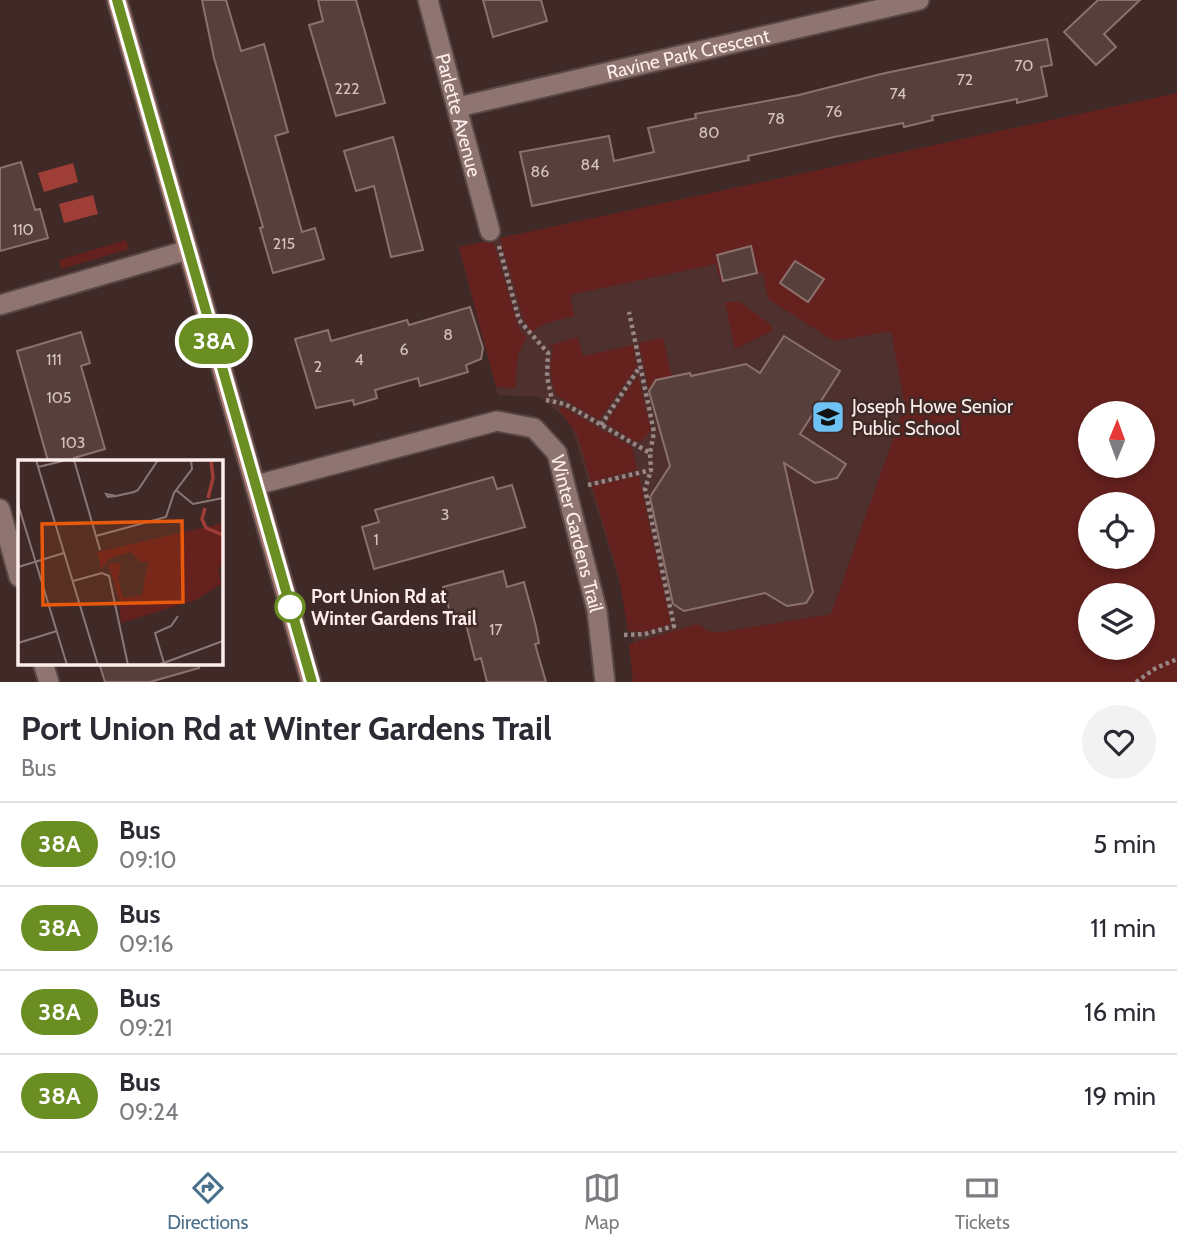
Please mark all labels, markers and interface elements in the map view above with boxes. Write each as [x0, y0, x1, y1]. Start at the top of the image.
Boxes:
street label: Ravine Park Crescent [604, 24, 772, 84]
street label: Parlette Avenue [431, 51, 486, 180]
house number: 70 [1014, 56, 1034, 75]
house number: 72 [957, 70, 973, 89]
house number: 222 [334, 79, 360, 98]
house number: 74 [890, 84, 906, 103]
house number: 76 [826, 102, 842, 121]
house number: 78 [767, 109, 785, 128]
house number: 80 [699, 123, 719, 142]
house number: 84 [581, 155, 599, 174]
house number: 86 [531, 162, 549, 181]
house number: 110 [12, 220, 34, 239]
house number: 215 [273, 234, 295, 253]
line badge: 38A [174, 318, 254, 364]
house number: 8 [443, 325, 453, 344]
text: 38A [193, 326, 235, 355]
house number: 6 [399, 340, 409, 359]
house number: 111 [46, 350, 62, 369]
house number: 4 [354, 350, 364, 369]
house number: 2 [314, 357, 322, 376]
house number: 105 [46, 388, 72, 407]
place label: Joseph Howe Senior Public School [851, 395, 1013, 440]
school or university icon: Joseph Howe Senior Public School [809, 398, 847, 436]
north arrow [1078, 401, 1155, 478]
map controls [1078, 401, 1155, 660]
house number: 103 [60, 433, 86, 452]
street label: Winter Gardens Trail [546, 453, 608, 615]
inset map [18, 460, 222, 664]
button: locate [1078, 492, 1155, 569]
house number: 3 [441, 505, 449, 524]
house number: 1 [373, 530, 379, 549]
button: layers [1078, 583, 1155, 660]
place label: Port Union Rd at Winter Gardens Trail [311, 585, 477, 630]
marker: Port Union Rd at Winter Gardens Trail [275, 592, 305, 622]
house number: 17 [489, 620, 503, 639]
button: heart [1082, 705, 1156, 779]
text: Port Union Rd at Winter Gardens Trail [21, 708, 552, 748]
text: Bus [21, 754, 56, 782]
text: Bus [119, 814, 160, 846]
text: 5 min [1093, 828, 1156, 860]
text: 38A [38, 829, 81, 858]
text: 09:10 [119, 846, 176, 874]
text: Bus [119, 898, 160, 930]
text: 11 min [1090, 912, 1156, 944]
text: 38A [38, 913, 81, 942]
text: 09:16 [119, 930, 173, 958]
text: Bus [119, 982, 160, 1014]
text: 16 min [1084, 996, 1156, 1028]
text: 38A [38, 997, 81, 1026]
text: 09:21 [119, 1014, 172, 1042]
text: Bus [119, 1066, 160, 1098]
text: 19 min [1084, 1080, 1156, 1112]
text: 38A [38, 1081, 81, 1110]
text: 09:24 [119, 1098, 178, 1126]
tab: Directions [167, 1169, 248, 1234]
tab: Map [583, 1169, 621, 1234]
tab: Tickets [955, 1169, 1010, 1234]

